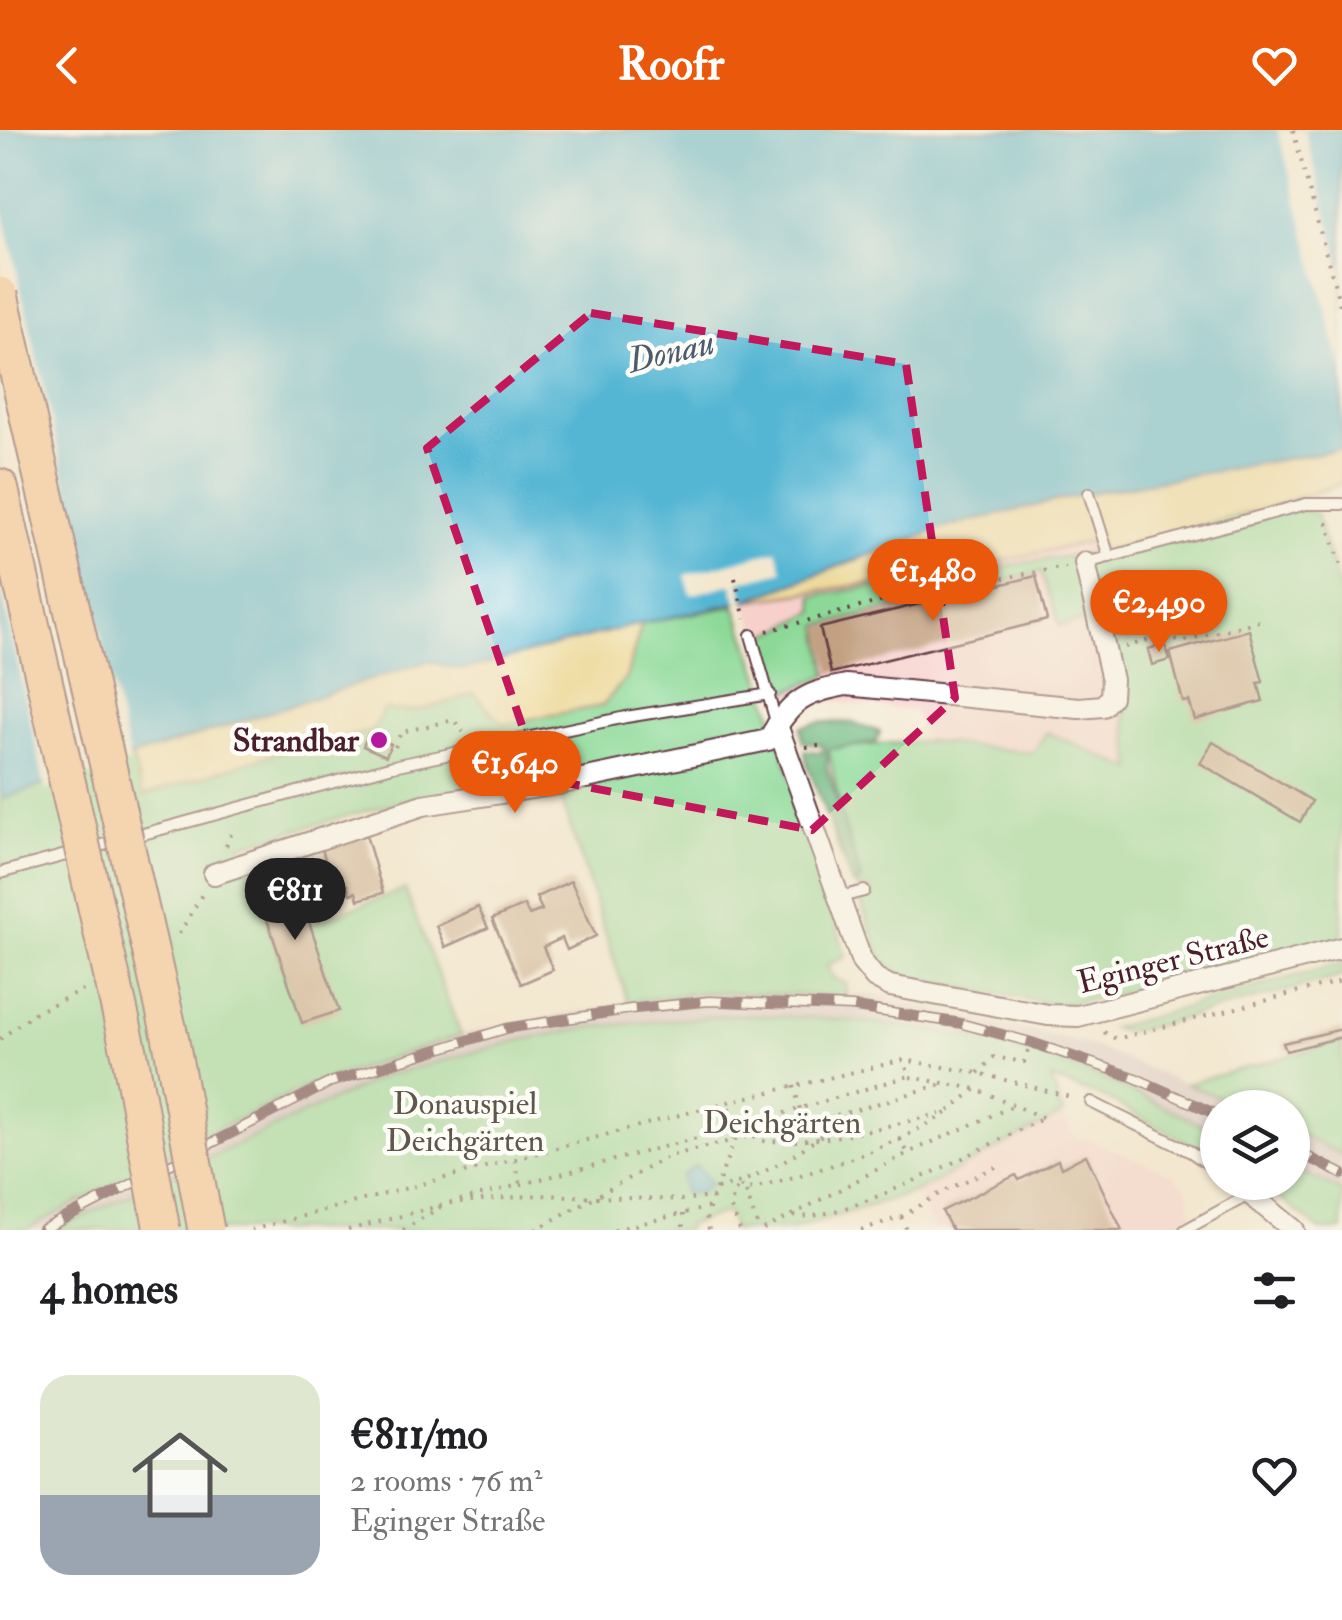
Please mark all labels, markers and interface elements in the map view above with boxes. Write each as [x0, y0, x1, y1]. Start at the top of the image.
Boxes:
text: Roofr [618, 37, 724, 93]
icon: back [40, 38, 95, 93]
icon: heart [1247, 38, 1302, 93]
water label: Donau [622, 321, 719, 384]
pin: €1,480 [852, 539, 1014, 624]
text: €1,480 [889, 551, 977, 591]
pin: €2,490 [1078, 570, 1240, 655]
text: €2,490 [1112, 582, 1206, 622]
place label: Strandbar [233, 721, 360, 761]
marker: Strandbar [368, 729, 390, 751]
pin: €1,640 [434, 731, 596, 816]
text: €1,640 [471, 743, 559, 783]
pin: €811 [236, 858, 354, 943]
text: €811 [267, 870, 323, 910]
street label: Eginger Straße [1074, 917, 1273, 1003]
park label: Donauspiel Deichgärten [386, 1084, 544, 1161]
map controls [1200, 1090, 1310, 1200]
button: layers [1200, 1090, 1310, 1200]
park label: Deichgärten [703, 1103, 861, 1143]
icon: filters [1247, 1263, 1302, 1318]
text: 4 homes [40, 1264, 178, 1316]
text: €811/mo [350, 1409, 488, 1461]
icon: home [120, 1415, 240, 1535]
icon: heart [1247, 1448, 1302, 1503]
text: 2 rooms · 76 m² [350, 1461, 543, 1501]
text: Eginger Straße [350, 1501, 545, 1541]

